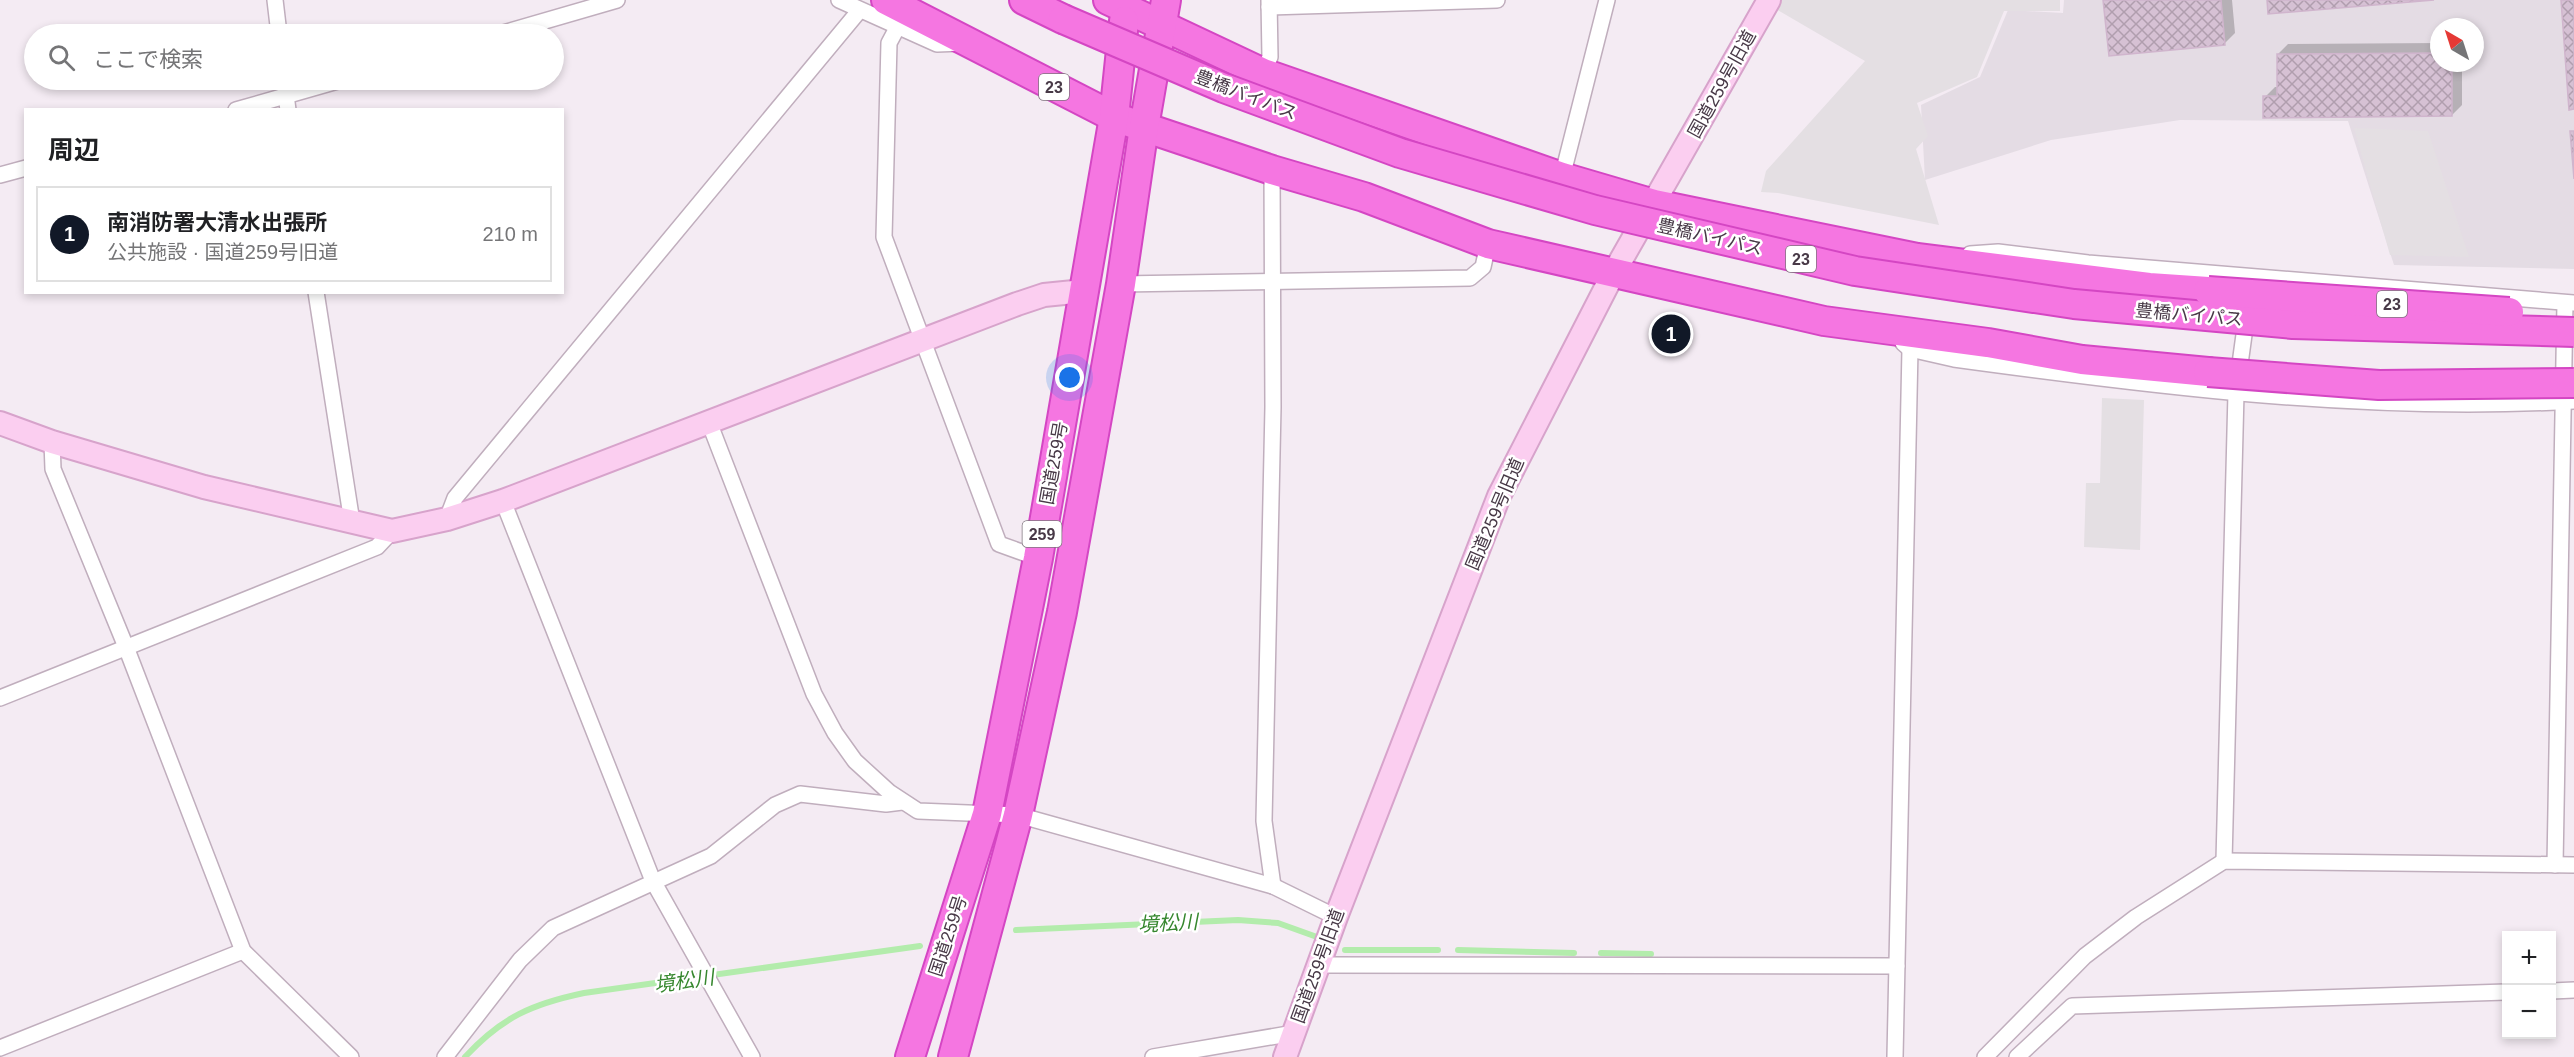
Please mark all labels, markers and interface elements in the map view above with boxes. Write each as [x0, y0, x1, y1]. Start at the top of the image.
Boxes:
north arrow [2430, 18, 2484, 72]
search box [24, 24, 564, 90]
street label: 国道259号旧道 [1684, 27, 1760, 141]
icon: search [45, 41, 78, 74]
text: ここで検索 [93, 47, 203, 72]
street label: 豊橋バイパス [1192, 66, 1300, 124]
road number: 23 [1039, 74, 1069, 100]
text: 周辺 [48, 135, 100, 165]
text: 南消防署大清水出張所 [107, 210, 327, 235]
street label: 豊橋バイパス [1655, 215, 1765, 259]
text: 1 [64, 223, 75, 245]
text: 210 m [482, 223, 538, 245]
text: 公共施設 · 国道259号旧道 [107, 241, 338, 263]
road number: 23 [1786, 246, 1816, 272]
road number: 23 [2377, 291, 2407, 317]
street label: 豊橋バイパス [2135, 300, 2243, 330]
pin: 1 [1652, 312, 1690, 356]
your location [1055, 363, 1084, 392]
street label: 国道259号 [1037, 420, 1071, 506]
street label: 国道259号旧道 [1462, 455, 1528, 573]
road number: 259 [1022, 521, 1062, 547]
street label: 国道259号 [926, 893, 970, 979]
street label: 国道259号旧道 [1288, 906, 1348, 1026]
water label: 境松川 [1137, 910, 1201, 936]
map controls [2502, 931, 2556, 1039]
button: + [2502, 931, 2556, 985]
water label: 境松川 [653, 966, 717, 996]
button: − [2502, 985, 2556, 1039]

